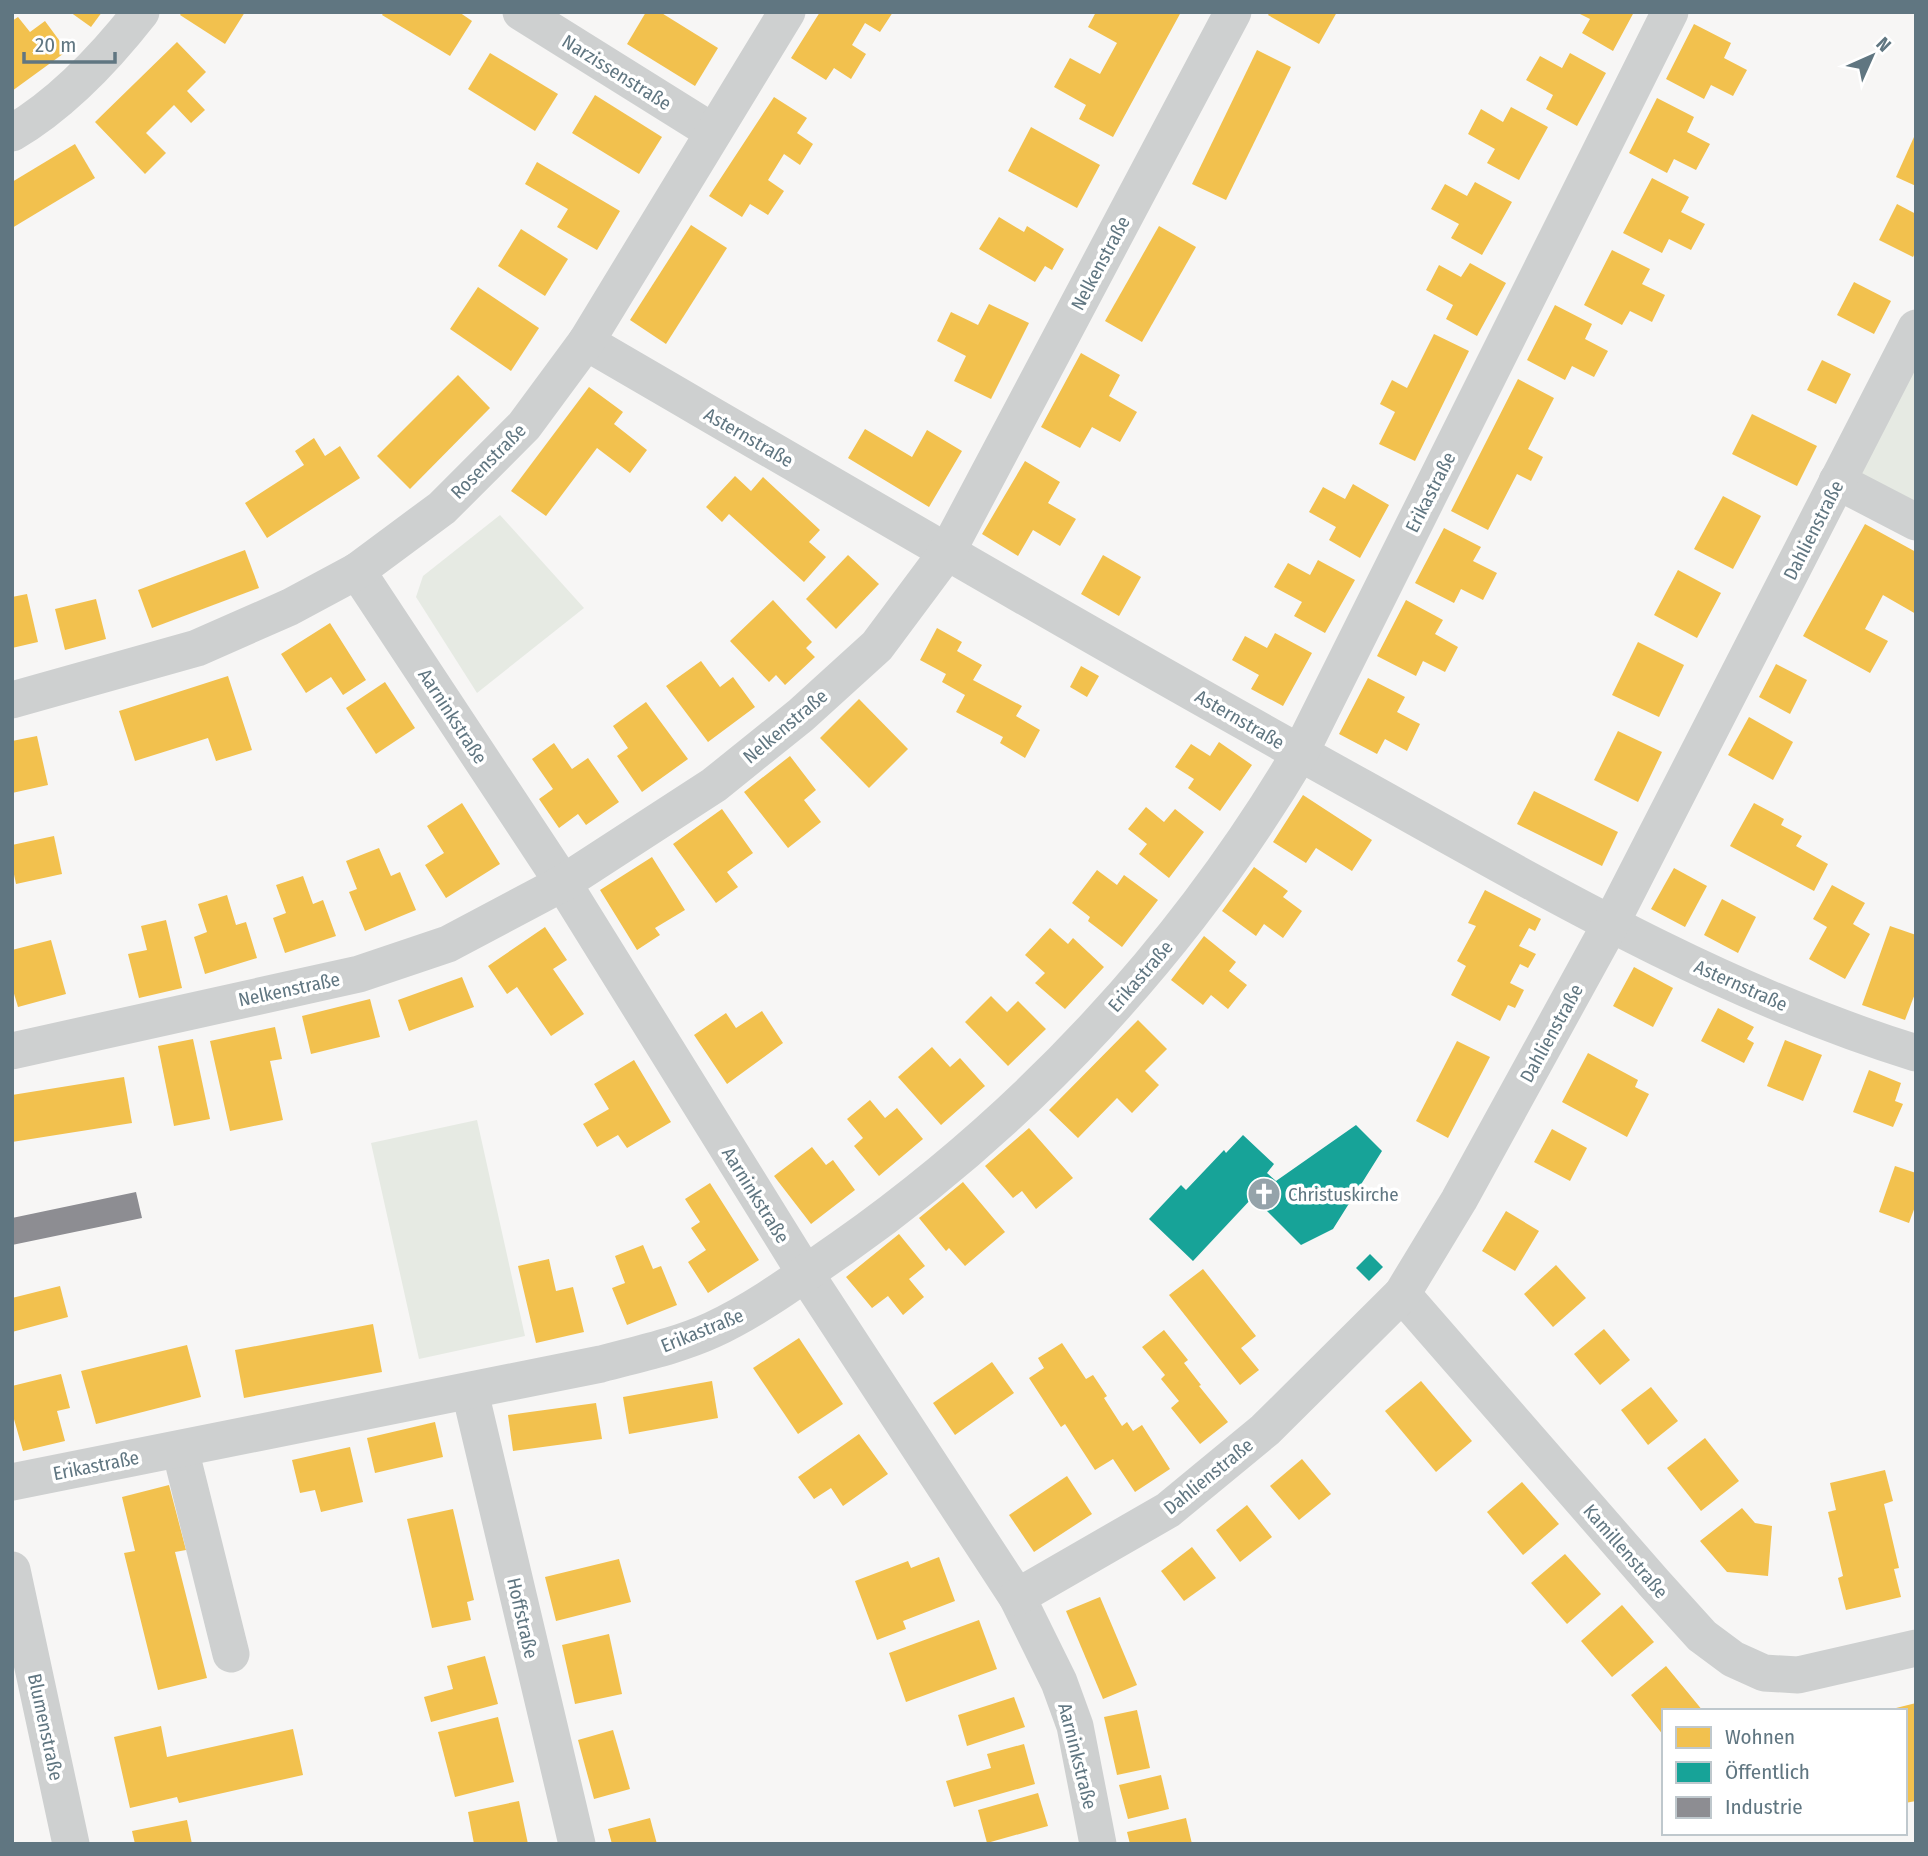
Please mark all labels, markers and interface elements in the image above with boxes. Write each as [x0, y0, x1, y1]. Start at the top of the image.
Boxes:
scale bar [24, 21, 116, 65]
north arrow [1837, 21, 1907, 91]
street label: Narzissenstraße [558, 30, 676, 115]
text: 20 m [35, 32, 76, 58]
text: N [1872, 32, 1896, 56]
street label: Nelkenstraße [1066, 212, 1135, 314]
street label: Asternstraße [700, 403, 797, 472]
street label: Rosenstraße [446, 419, 531, 504]
street label: Erikastraße [1400, 448, 1460, 536]
street label: Dahlienstraße [1779, 477, 1848, 584]
street label: Aarninkstraße [413, 664, 492, 768]
street label: Nelkenstraße [738, 684, 832, 768]
street label: Asternstraße [1191, 685, 1288, 754]
street label: Erikastraße [1103, 936, 1178, 1017]
street label: Asternstraße [1691, 955, 1791, 1016]
street label: Nelkenstraße [236, 968, 342, 1011]
street label: Dahlienstraße [1515, 980, 1588, 1086]
street label: Aarninkstraße [717, 1143, 794, 1247]
church icon: Christuskirche [1245, 1175, 1283, 1213]
place label: Christuskirche [1288, 1183, 1399, 1206]
street label: Erikastraße [657, 1303, 747, 1357]
street label: Dahlienstraße [1159, 1433, 1258, 1520]
street label: Erikastraße [51, 1446, 141, 1485]
street label: Kamillenstraße [1578, 1500, 1673, 1603]
street label: Hoffstraße [502, 1575, 543, 1661]
street label: Blumenstraße [23, 1672, 68, 1783]
street label: Aarninkstraße [1053, 1701, 1102, 1812]
legend [1662, 1709, 1907, 1835]
text: Wohnen [1725, 1724, 1795, 1750]
text: Öffentlich [1725, 1759, 1810, 1785]
text: Industrie [1725, 1794, 1803, 1820]

